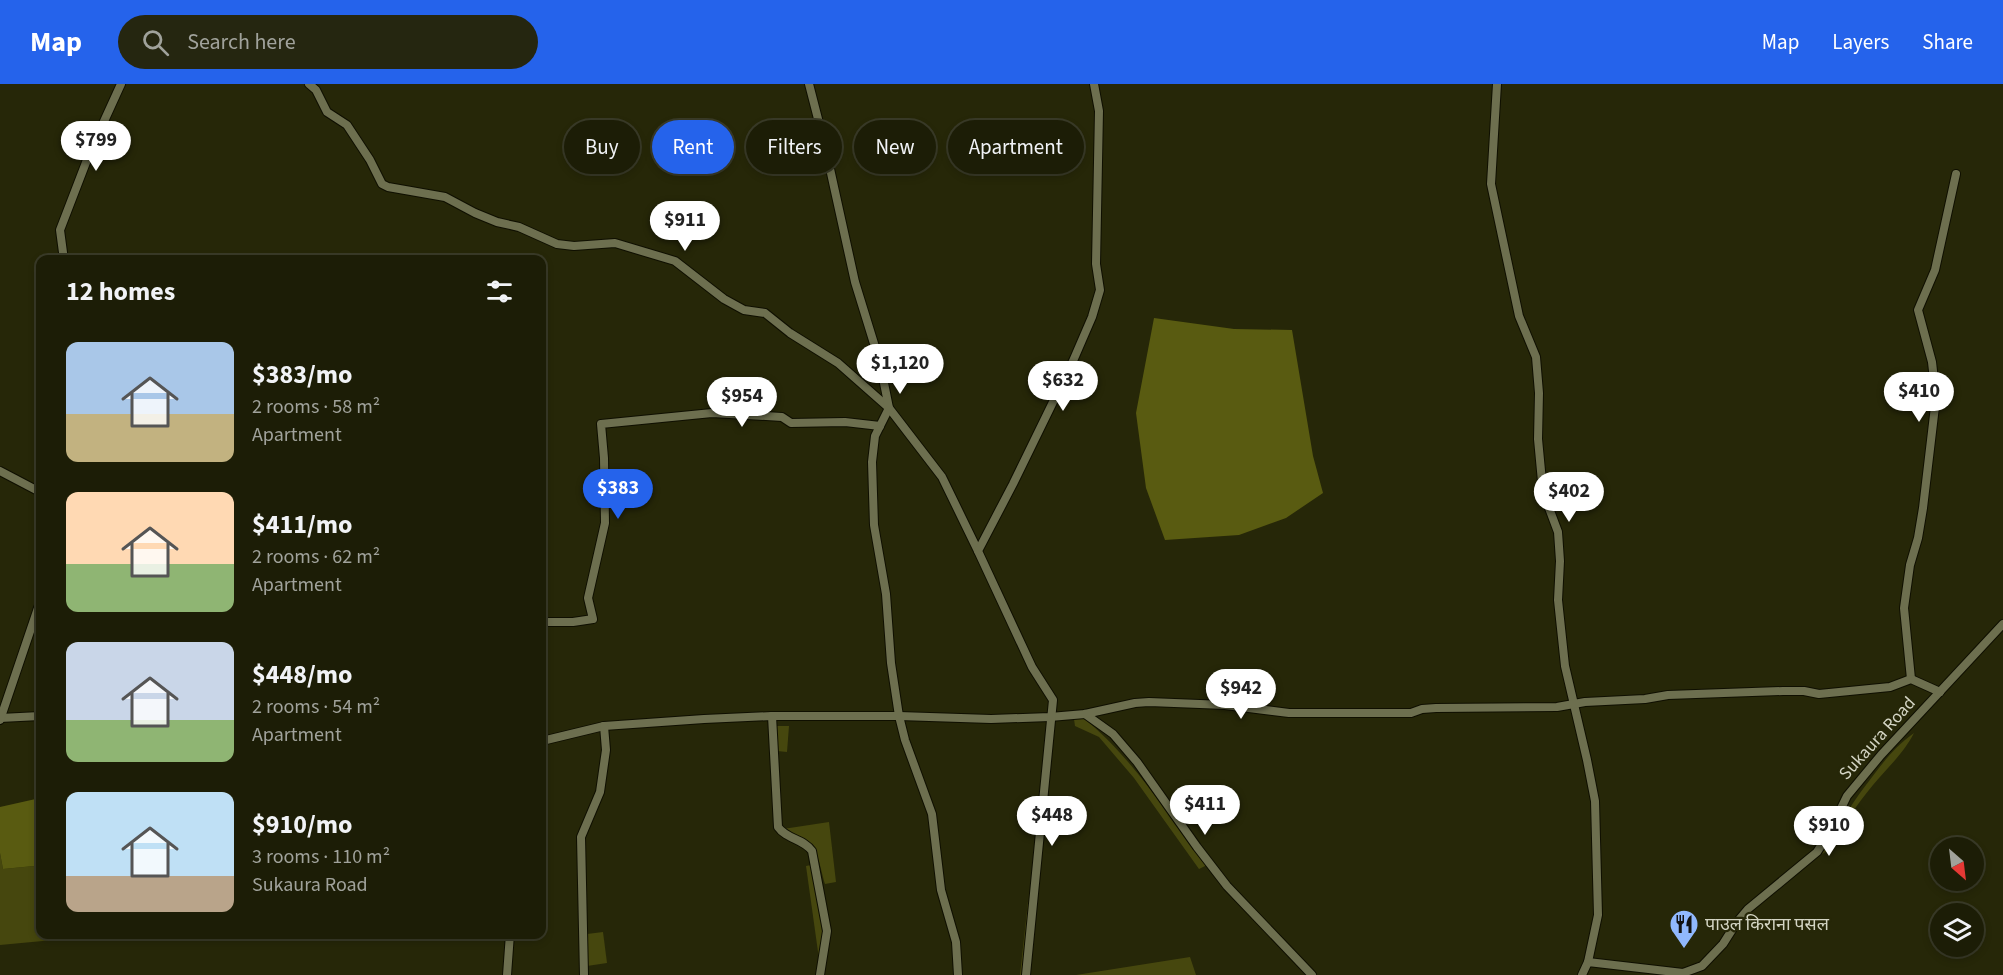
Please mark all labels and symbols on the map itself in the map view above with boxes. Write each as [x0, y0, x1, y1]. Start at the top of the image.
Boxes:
pin: $799 [60, 121, 132, 172]
pin: $911 [649, 201, 721, 252]
pin: $1,120 [851, 344, 949, 395]
pin: $632 [1027, 361, 1099, 412]
pin: $410 [1883, 372, 1955, 423]
pin: $954 [706, 377, 778, 428]
pin: $383 [582, 469, 654, 520]
pin: $402 [1533, 472, 1605, 523]
pin: $942 [1205, 669, 1277, 720]
street label: Sukaura Road [1833, 691, 1921, 785]
pin: $411 [1169, 785, 1241, 836]
pin: $448 [1016, 796, 1088, 847]
pin: $910 [1793, 806, 1865, 857]
north arrow [1930, 837, 1984, 891]
restaurant icon: पाउल किराना पसल [1668, 908, 1700, 950]
place label: पाउल किराना पसल [1705, 912, 1830, 937]

